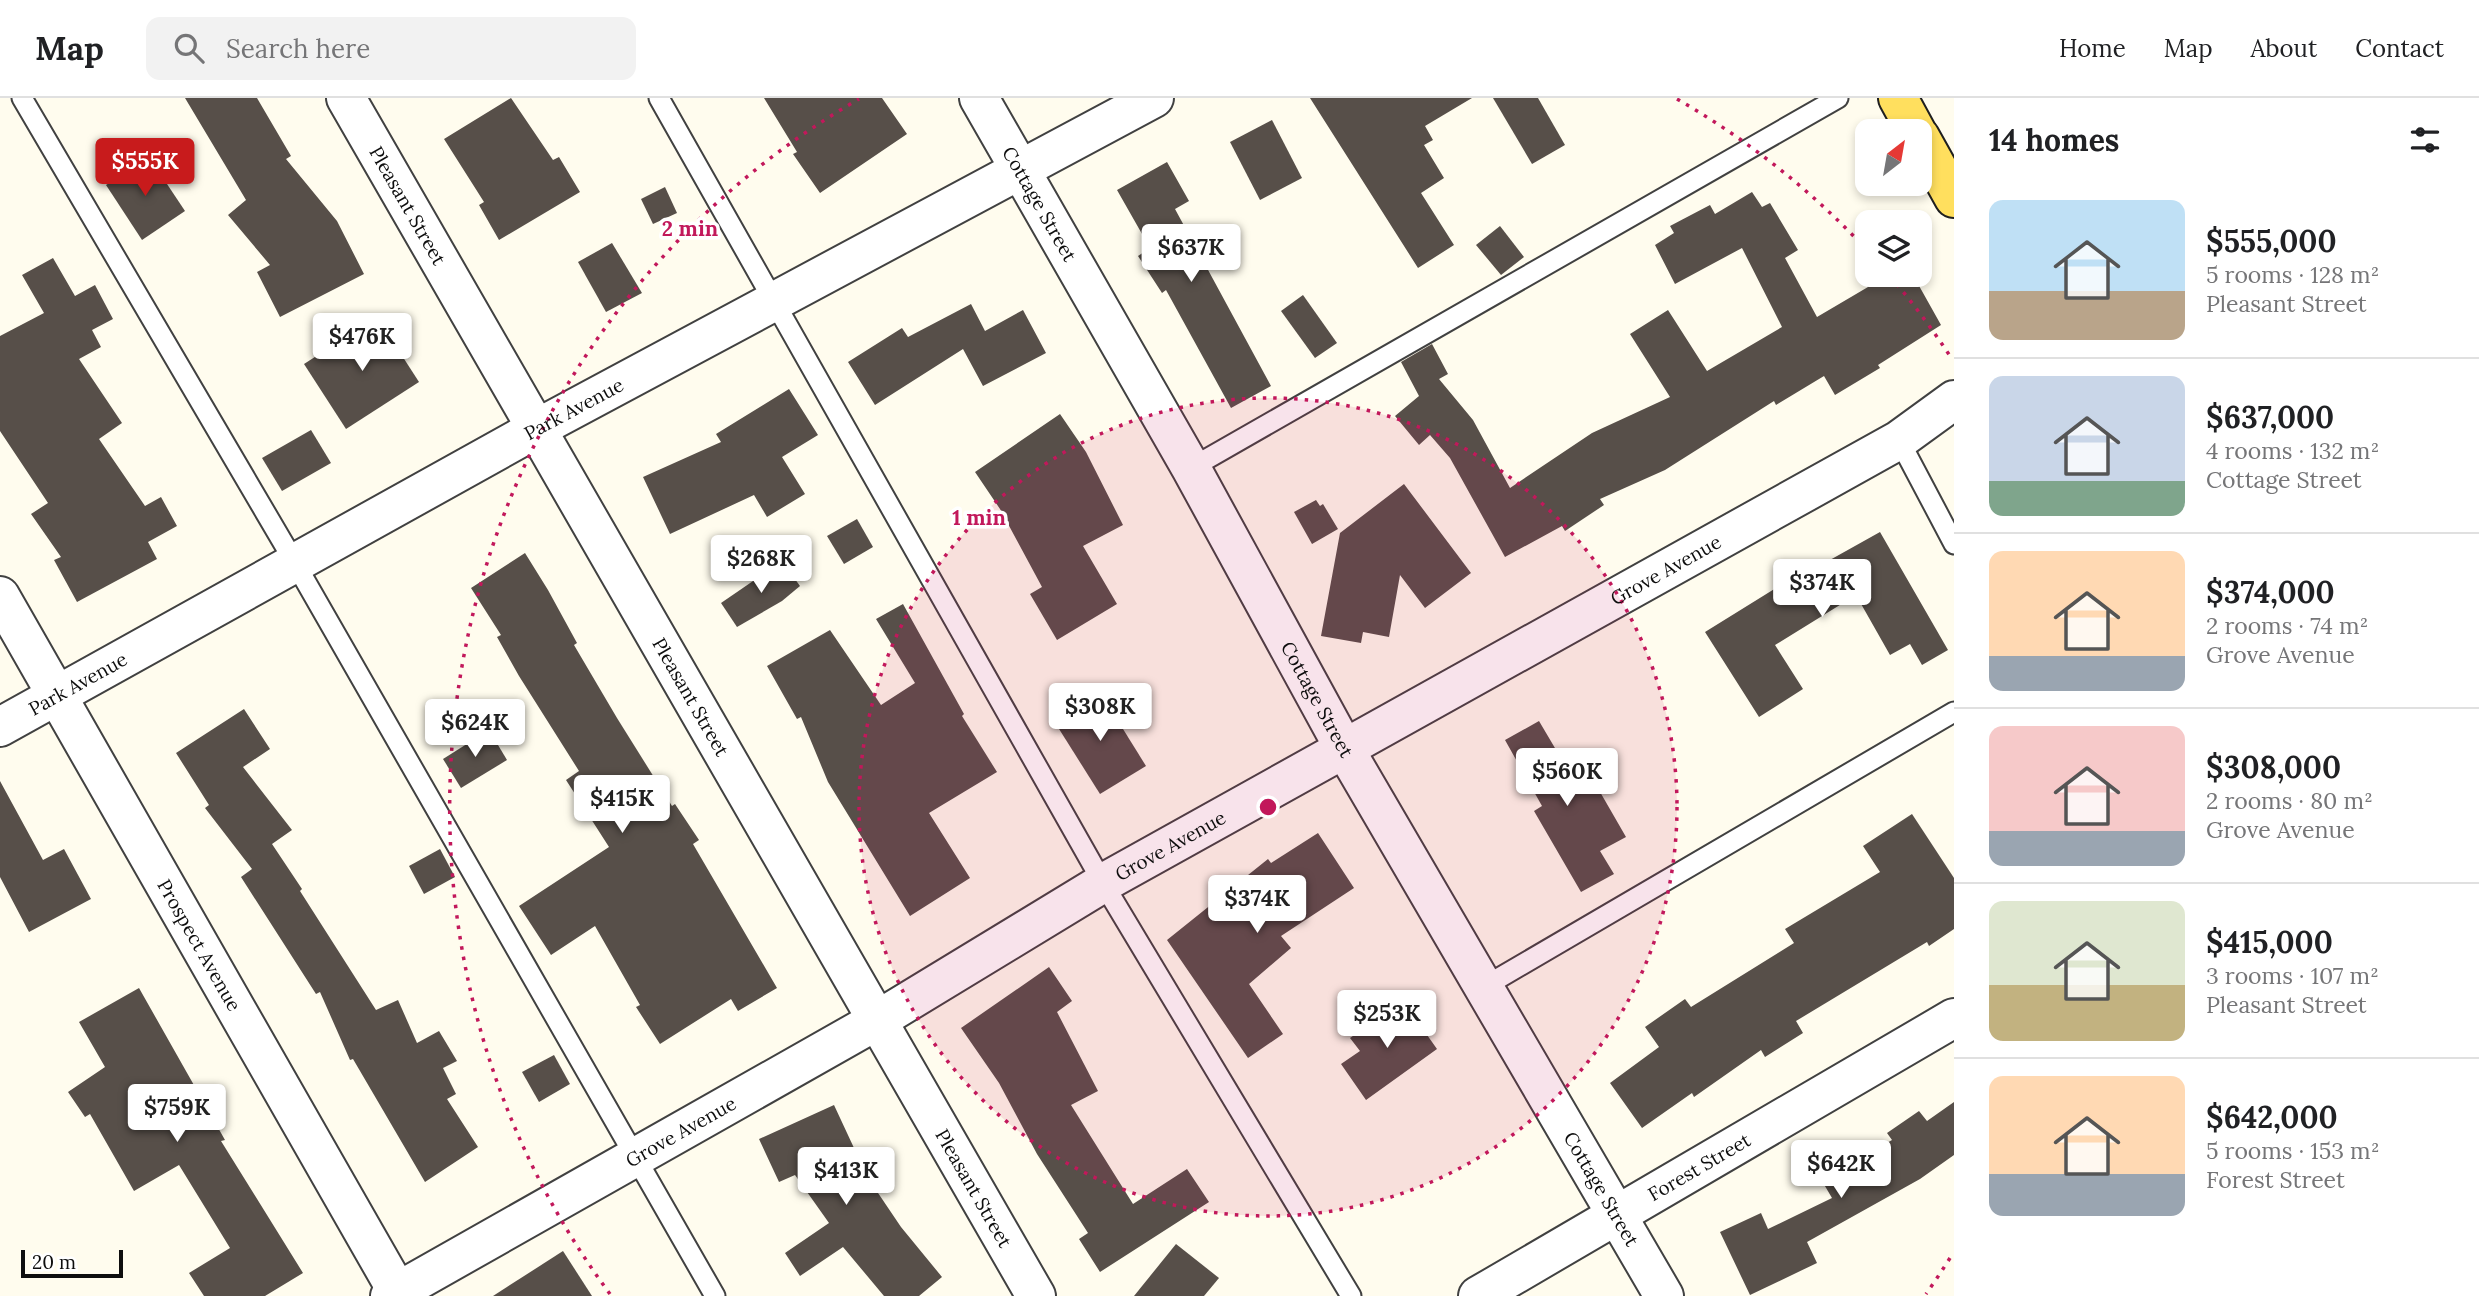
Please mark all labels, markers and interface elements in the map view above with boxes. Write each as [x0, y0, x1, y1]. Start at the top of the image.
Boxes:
search box [146, 17, 636, 80]
text: Map [35, 27, 104, 69]
icon: search [170, 29, 208, 67]
text: Search here [226, 32, 370, 65]
text: Home [2059, 33, 2126, 64]
text: Map [2164, 33, 2213, 64]
text: About [2251, 33, 2317, 64]
text: Contact [2355, 33, 2444, 64]
north arrow [1855, 119, 1932, 196]
map controls [1855, 119, 1932, 287]
text: 14 homes [1989, 121, 2119, 159]
icon: filters [2406, 121, 2444, 159]
pin: $555K [96, 139, 194, 198]
street label: Pleasant Street [364, 142, 452, 270]
street label: Cottage Street [997, 142, 1082, 266]
text: $555K [111, 146, 179, 175]
button: layers [1855, 210, 1932, 287]
text: 2 min [662, 215, 718, 242]
text: $555,000 [2206, 222, 2337, 260]
pin: $637K [1142, 225, 1240, 284]
icon: home [2045, 228, 2129, 312]
text: $637K [1158, 232, 1224, 261]
text: 5 rooms · 128 m² [2206, 260, 2379, 289]
text: Pleasant Street [2206, 289, 2367, 318]
pin: $476K [313, 314, 411, 373]
text: $476K [329, 321, 395, 350]
street label: Park Avenue [520, 372, 627, 445]
text: $637,000 [2206, 398, 2334, 436]
icon: home [2045, 404, 2129, 488]
text: 4 rooms · 132 m² [2206, 436, 2379, 465]
text: Cottage Street [2206, 465, 2362, 494]
text: 1 min [952, 504, 1006, 531]
street label: Grove Avenue [1606, 529, 1725, 610]
pin: $268K [712, 536, 810, 595]
text: $268K [727, 543, 795, 572]
pin: $374K [1773, 560, 1871, 619]
text: $374K [1789, 567, 1855, 596]
text: $374,000 [2206, 573, 2335, 611]
icon: home [2045, 579, 2129, 663]
text: 2 rooms · 74 m² [2206, 611, 2368, 640]
street label: Pleasant Street [647, 633, 735, 761]
street label: Cottage Street [1276, 637, 1359, 762]
text: Grove Avenue [2206, 640, 2355, 669]
street label: Park Avenue [24, 647, 131, 721]
pin: $308K [1051, 684, 1149, 743]
text: $308K [1065, 691, 1135, 720]
pin: $624K [426, 700, 524, 759]
text: $624K [441, 707, 509, 736]
pin: $560K [1518, 748, 1616, 808]
text: $308,000 [2206, 748, 2341, 786]
icon: home [2045, 754, 2129, 838]
text: $560K [1532, 756, 1602, 785]
pin: $415K [573, 776, 671, 835]
text: $415K [590, 783, 654, 812]
text: 2 rooms · 80 m² [2206, 786, 2373, 815]
centre of rings [1256, 795, 1280, 819]
street label: Grove Avenue [1111, 805, 1230, 886]
text: Grove Avenue [2206, 815, 2355, 844]
street label: Prospect Avenue [152, 875, 247, 1015]
pin: $374K [1208, 876, 1306, 935]
text: $374K [1224, 883, 1290, 912]
text: $415,000 [2206, 923, 2333, 961]
icon: home [2045, 929, 2129, 1013]
text: 3 rooms · 107 m² [2206, 961, 2379, 990]
pin: $253K [1338, 990, 1436, 1050]
text: Pleasant Street [2206, 990, 2367, 1019]
text: $253K [1353, 998, 1421, 1027]
pin: $759K [128, 1084, 226, 1144]
street label: Grove Avenue [621, 1091, 740, 1172]
text: $759K [144, 1092, 210, 1121]
text: $642,000 [2206, 1098, 2338, 1136]
icon: home [2045, 1104, 2129, 1188]
street label: Pleasant Street [930, 1125, 1018, 1252]
street label: Cottage Street [1559, 1127, 1645, 1251]
street label: Forest Street [1643, 1127, 1755, 1206]
text: 5 rooms · 153 m² [2206, 1136, 2380, 1165]
pin: $642K [1792, 1140, 1890, 1200]
pin: $413K [797, 1148, 895, 1207]
text: $642K [1807, 1148, 1875, 1177]
text: $413K [814, 1155, 878, 1184]
text: Forest Street [2206, 1165, 2345, 1194]
scale bar [21, 1247, 122, 1279]
text: 20 m [32, 1250, 76, 1274]

